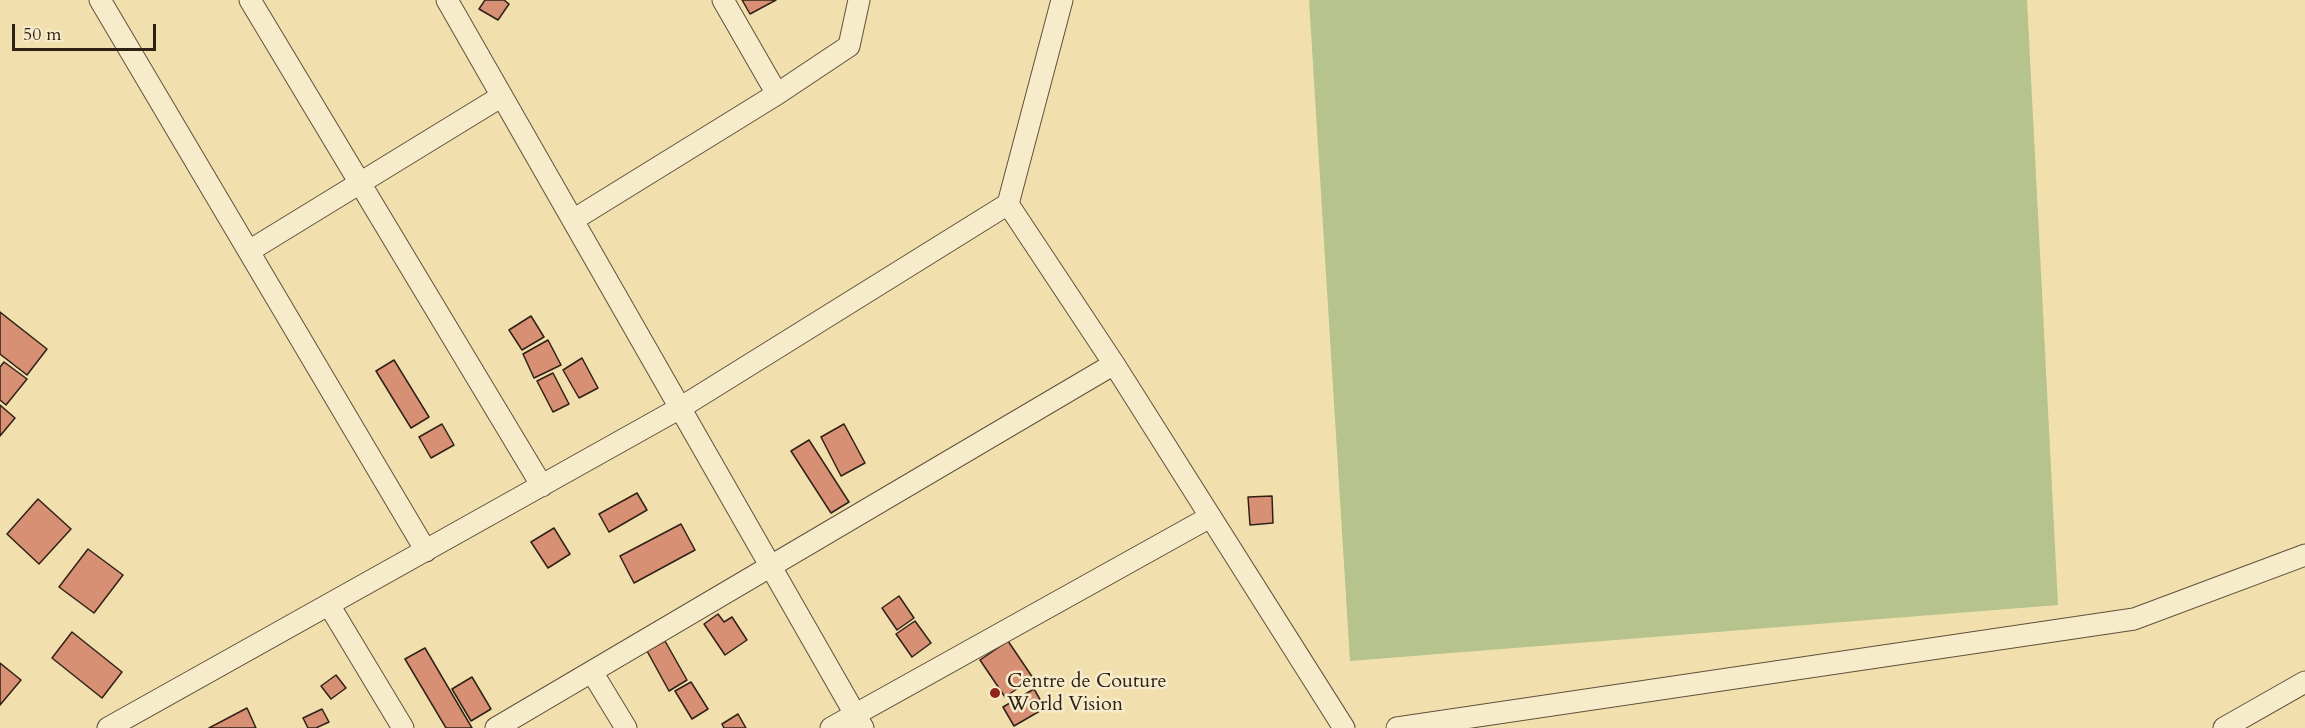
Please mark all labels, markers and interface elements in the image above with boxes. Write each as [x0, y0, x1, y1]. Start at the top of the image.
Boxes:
scale bar [15, 12, 159, 50]
text: 50 m [23, 22, 62, 47]
place label: Centre de Couture World Vision [1007, 670, 1167, 717]
marker: Centre de Couture World Vision [988, 686, 1002, 700]

